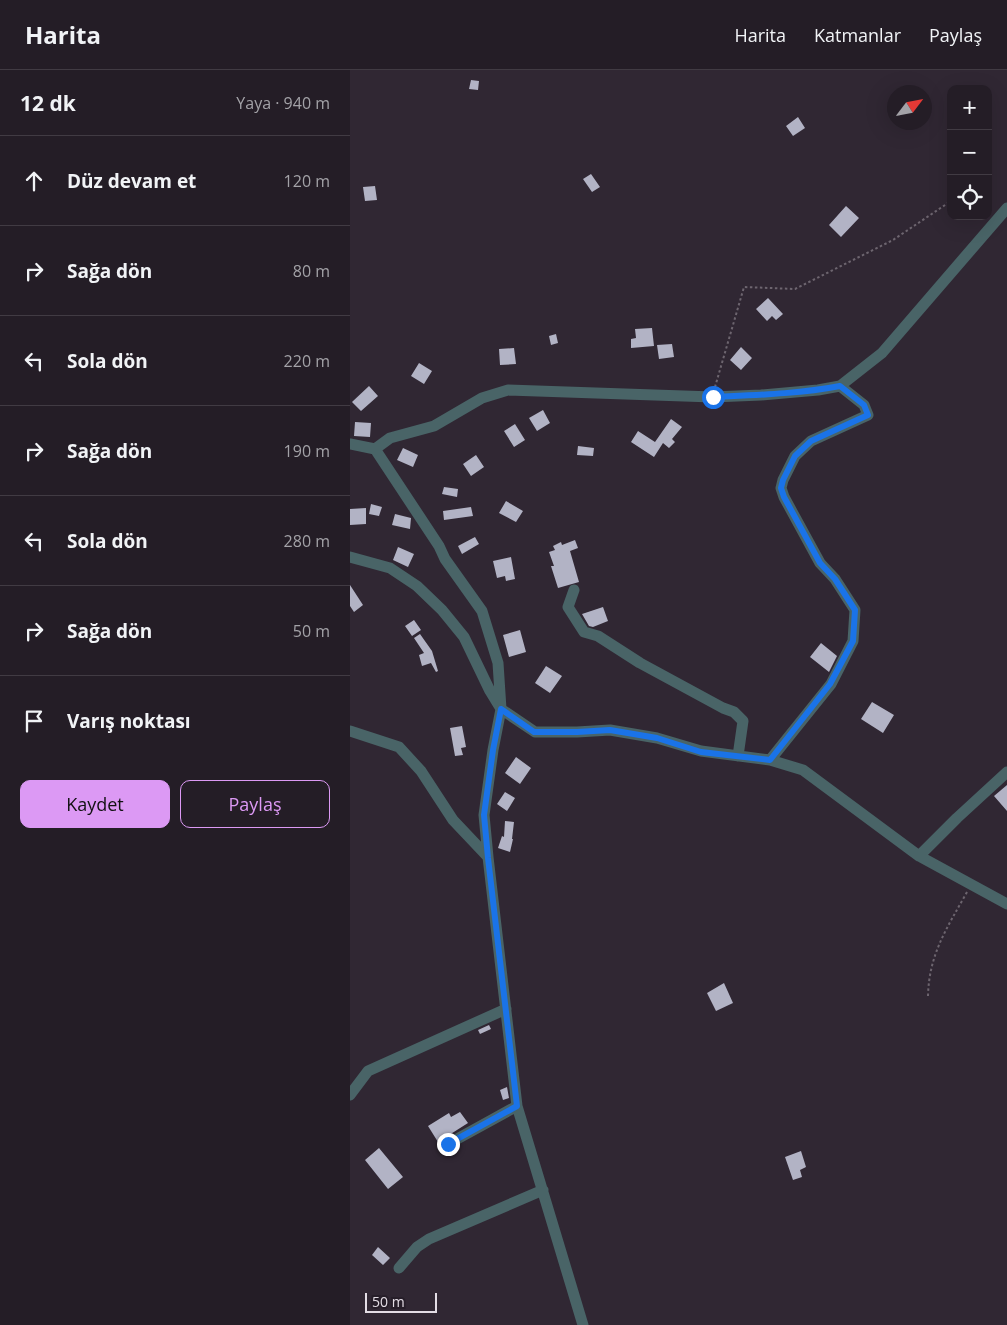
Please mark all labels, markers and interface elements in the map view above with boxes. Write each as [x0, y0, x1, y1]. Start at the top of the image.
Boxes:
text: Harita [25, 18, 101, 51]
text: Harita [734, 23, 786, 47]
text: Katmanlar [814, 23, 901, 47]
text: Paylaş [929, 23, 982, 47]
north arrow [887, 85, 932, 130]
map controls [947, 85, 992, 220]
button: + [947, 85, 992, 130]
text: 12 dk [20, 89, 76, 117]
text: Yaya · 940 m [236, 92, 330, 114]
button: − [947, 130, 992, 175]
icon: ahead [20, 167, 48, 195]
text: Düz devam et [67, 168, 196, 194]
text: 120 m [284, 170, 330, 192]
button: locate [947, 175, 992, 220]
icon: right [20, 257, 48, 285]
text: Sağa dön [67, 258, 152, 284]
text: 80 m [293, 260, 330, 282]
icon: left [20, 347, 48, 375]
text: Sola dön [67, 348, 148, 374]
text: 220 m [284, 350, 330, 372]
route start [702, 386, 725, 409]
icon: right [20, 437, 48, 465]
text: Sağa dön [67, 438, 152, 464]
text: 190 m [284, 440, 330, 462]
icon: left [20, 527, 48, 555]
text: Sola dön [67, 528, 148, 554]
text: 280 m [284, 530, 330, 552]
icon: right [20, 617, 48, 645]
text: Sağa dön [67, 618, 152, 644]
text: 50 m [293, 620, 330, 642]
icon: arrive [20, 707, 48, 735]
text: Varış noktası [67, 708, 191, 734]
button: Kaydet [20, 780, 170, 828]
button: Paylaş [180, 780, 330, 828]
route end [437, 1133, 460, 1156]
scale bar [365, 1290, 438, 1313]
text: 50 m [372, 1292, 405, 1311]

